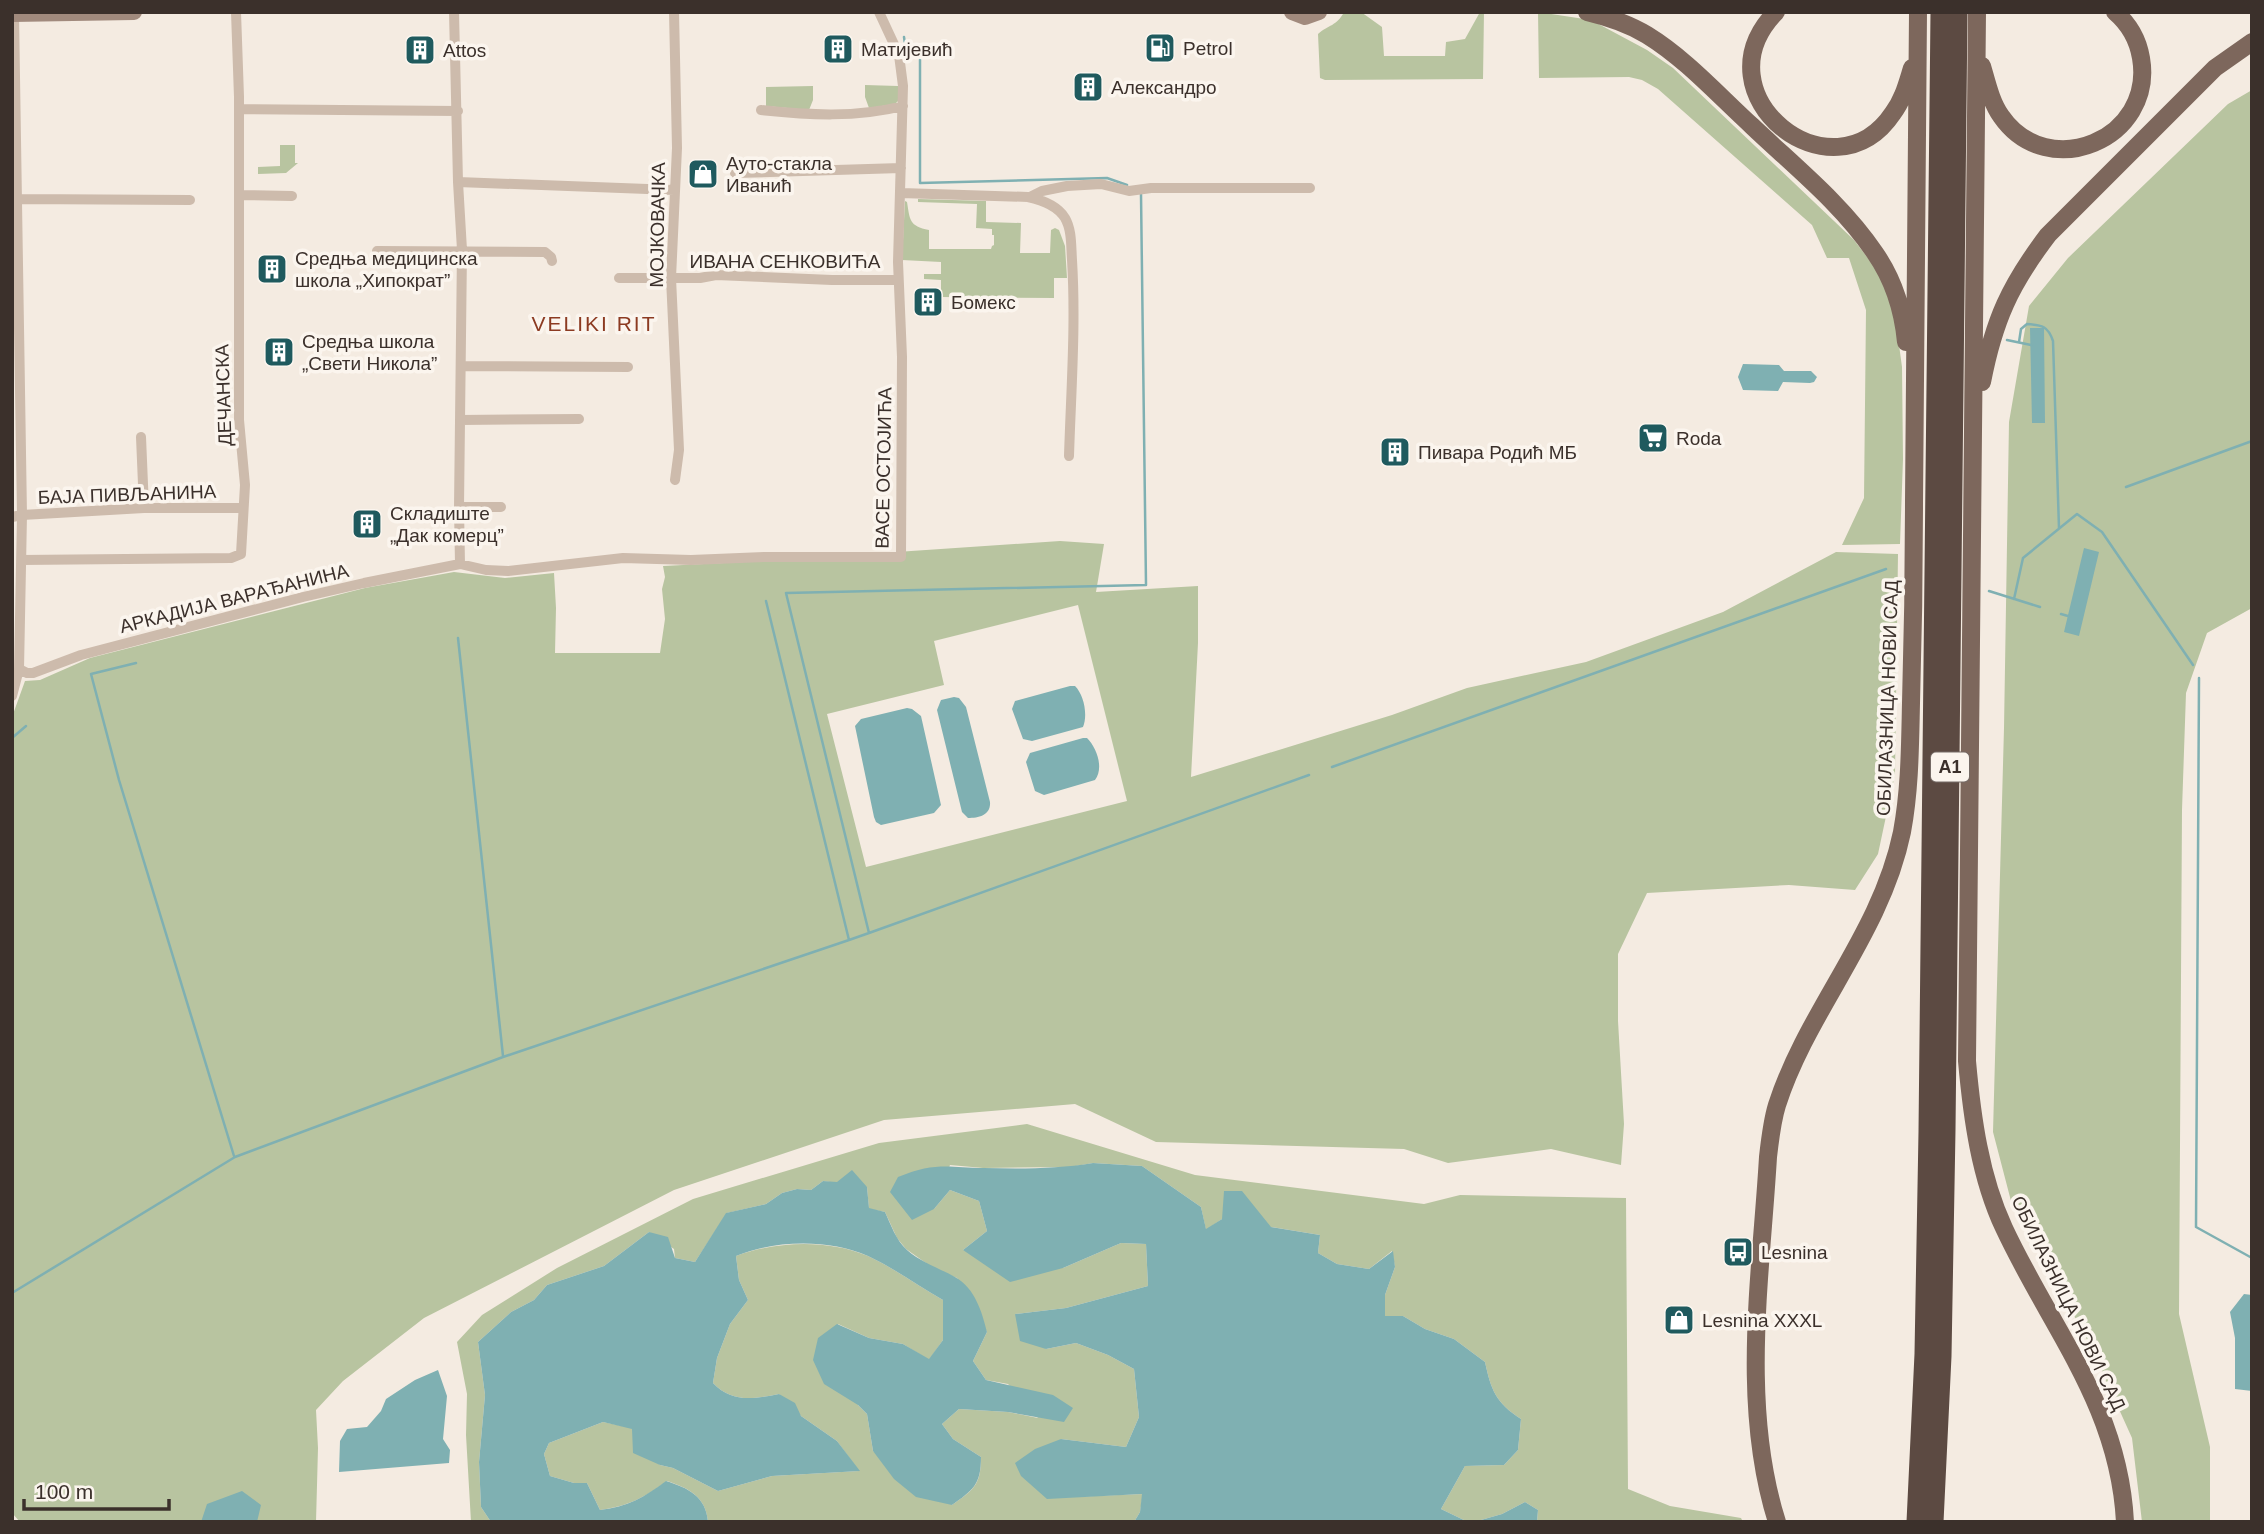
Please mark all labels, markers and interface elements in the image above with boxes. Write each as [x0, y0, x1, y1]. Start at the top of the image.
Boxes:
fuel station icon: Petrol [1143, 31, 1177, 65]
building icon: Матијевић [821, 32, 855, 66]
building icon: Attos [403, 33, 437, 67]
place label: Petrol [1183, 38, 1233, 59]
place label: Матијевић [861, 39, 953, 60]
place label: Attos [443, 40, 486, 61]
building icon: Александро [1071, 70, 1105, 104]
place label: Александро [1111, 77, 1217, 98]
place label: Ауто-стакла Иванић [726, 153, 833, 196]
shop icon: Ауто-стакла Иванић [686, 157, 720, 191]
street label: МОЈКОВАЧКА [646, 162, 669, 288]
place label: Средња медицинска школа „Хипократ” [295, 248, 478, 291]
street label: ИВАНА СЕНКОВИЋА [689, 251, 881, 272]
building icon: Средња медицинска школа „Хипократ” [255, 252, 289, 286]
building icon: Бомекс [911, 285, 945, 319]
place label: Бомекс [951, 292, 1016, 313]
district label: VELIKI RIT [531, 312, 657, 335]
place label: Средња школа „Свети Никола” [302, 331, 437, 374]
building icon: Средња школа „Свети Никола” [262, 335, 296, 369]
street label: ДЕЧАНСКА [211, 343, 236, 446]
street label: ВАСЕ ОСТОЈИЋА [872, 387, 895, 549]
supermarket icon: Roda [1636, 421, 1670, 455]
place label: Roda [1676, 428, 1722, 449]
building icon: Пивара Родић МБ [1378, 435, 1412, 469]
place label: Пивара Родић МБ [1418, 442, 1577, 463]
street label: БАЈА ПИВЉАНИНА [37, 481, 217, 508]
place label: Складиште „Дак комерц” [390, 503, 504, 546]
building icon: Складиште „Дак комерц” [350, 507, 384, 541]
street label: АРКАДИЈА ВАРАЂАНИНА [117, 560, 351, 637]
street label: ОБИЛАЗНИЦА НОВИ САД [1873, 579, 1902, 816]
road number: A1 [1931, 752, 1969, 782]
street label: ОБИЛАЗНИЦА НОВИ САД [2007, 1192, 2130, 1414]
bus stop icon: Lesnina [1721, 1235, 1755, 1269]
place label: Lesnina [1761, 1242, 1828, 1263]
shop icon: Lesnina XXXL [1662, 1303, 1696, 1337]
place label: Lesnina XXXL [1702, 1310, 1822, 1331]
scale bar [24, 1468, 170, 1512]
text: 100 m [35, 1480, 93, 1503]

